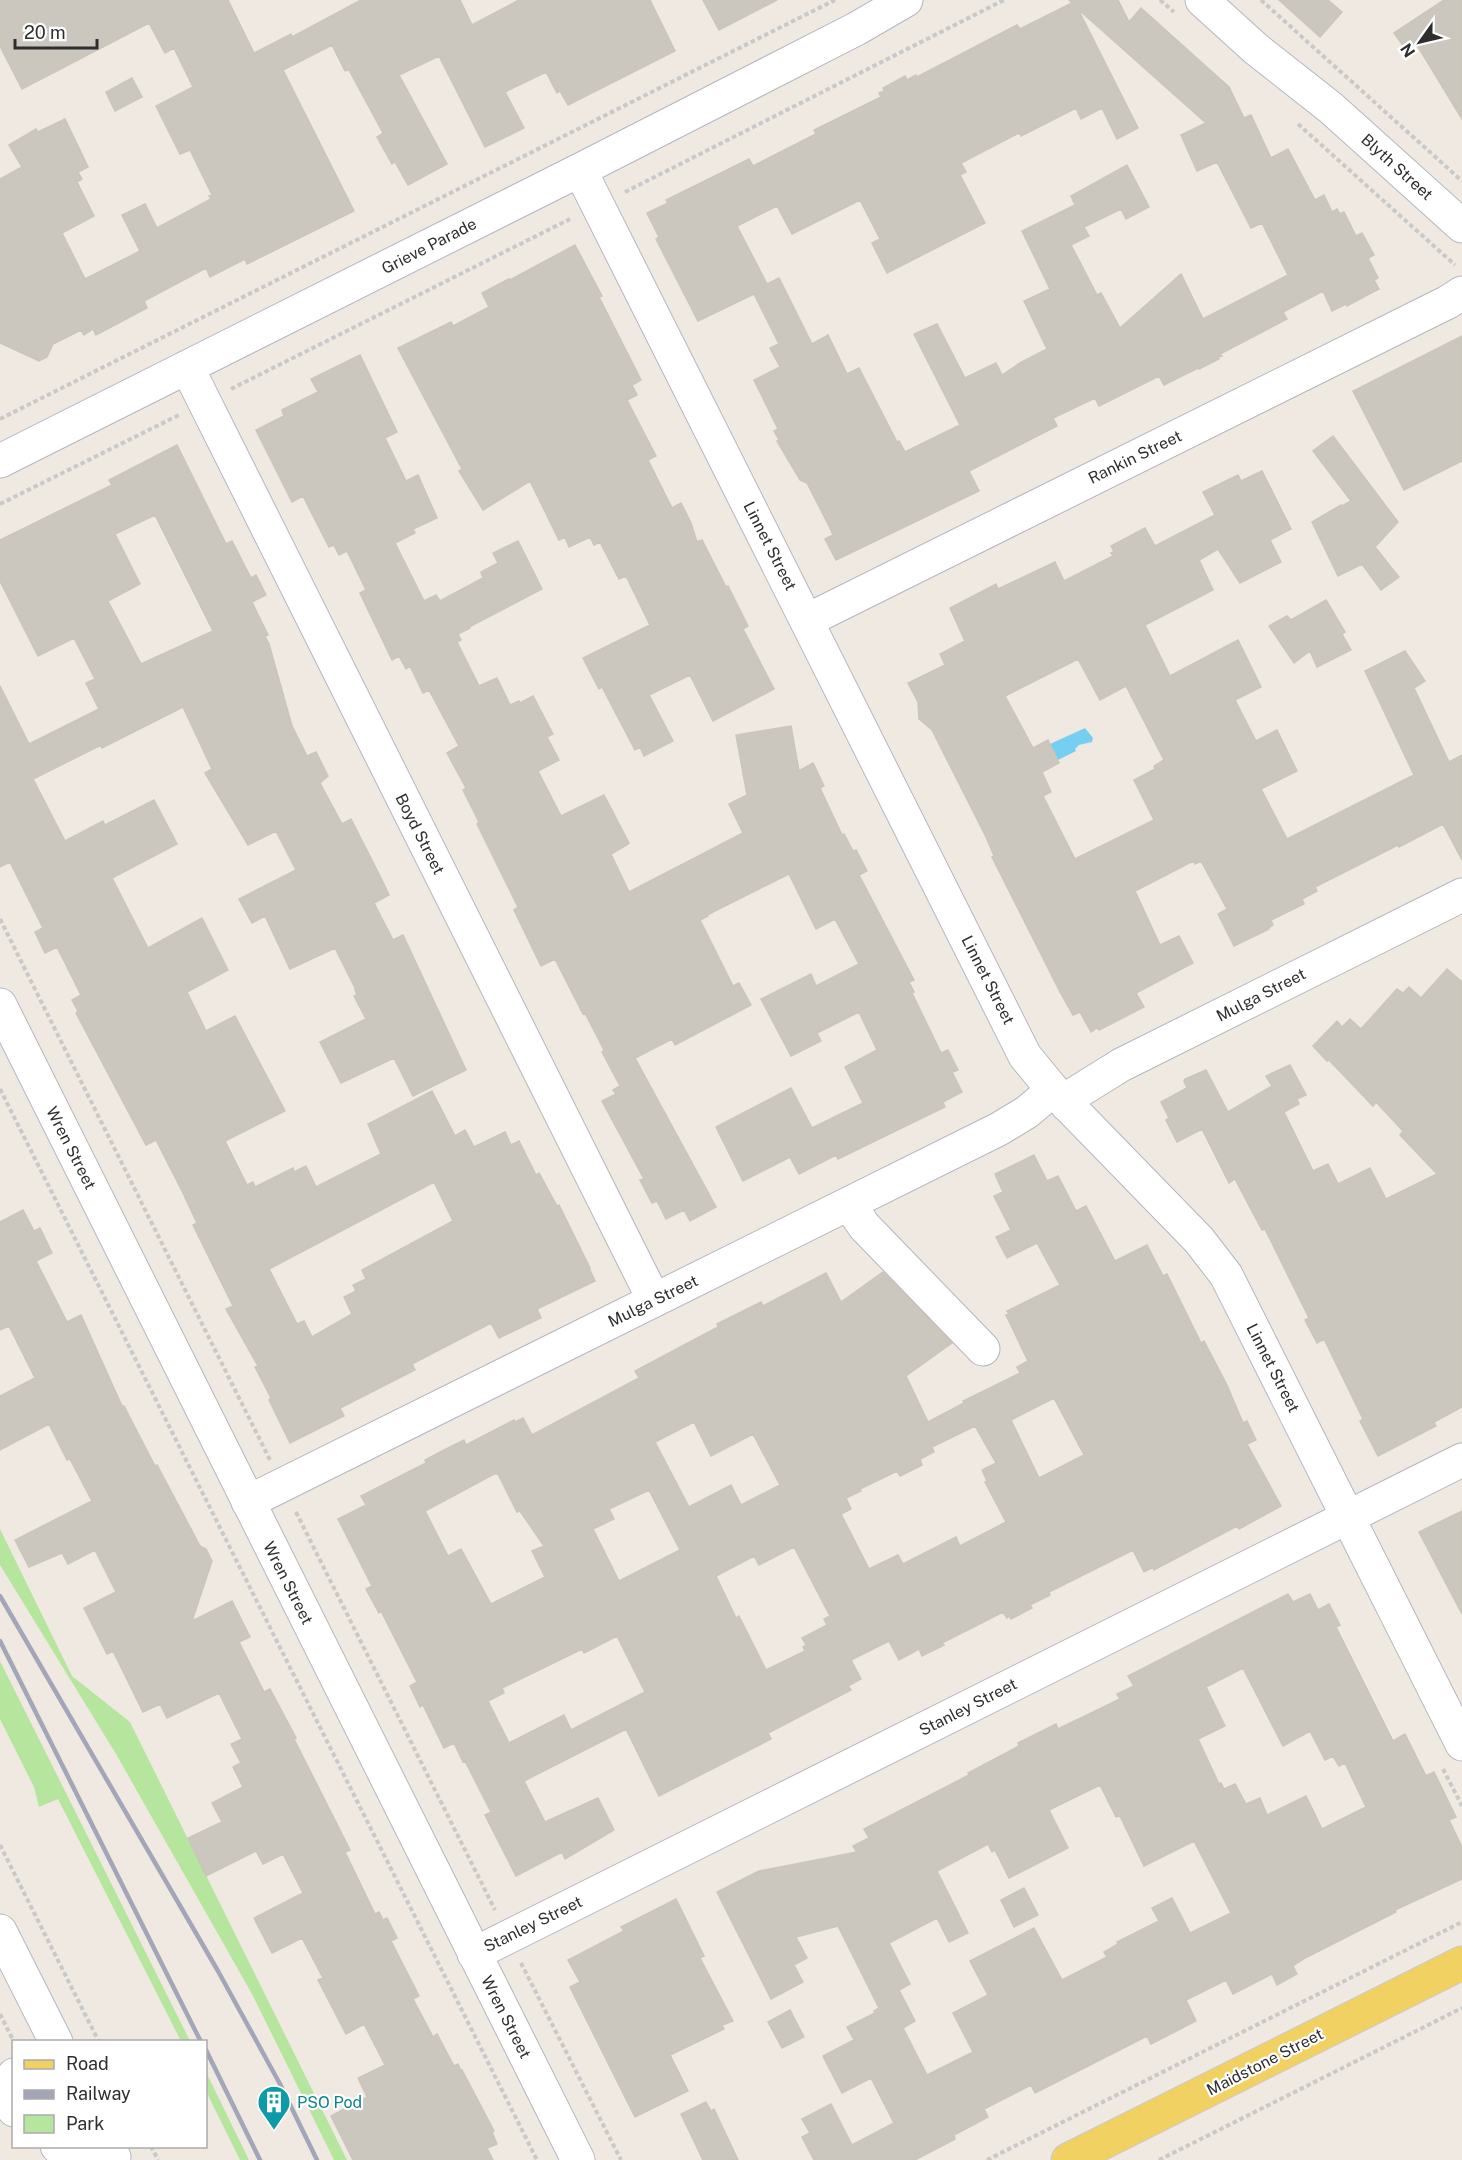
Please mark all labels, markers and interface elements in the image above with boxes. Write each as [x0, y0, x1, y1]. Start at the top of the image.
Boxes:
scale bar [15, 12, 98, 50]
north arrow [1390, 12, 1450, 72]
text: 20 m [24, 22, 66, 43]
text: N [1397, 40, 1419, 61]
street label: Blyth Street [1357, 130, 1437, 204]
street label: Grieve Parade [378, 214, 480, 278]
street label: Rankin Street [1085, 426, 1185, 488]
street label: Linnet Street [739, 498, 801, 594]
street label: Boyd Street [391, 790, 449, 878]
street label: Linnet Street [957, 932, 1019, 1028]
street label: Mulga Street [1213, 964, 1309, 1026]
street label: Wren Street [42, 1104, 100, 1192]
street label: Mulga Street [605, 1271, 701, 1331]
street label: Linnet Street [1242, 1320, 1304, 1416]
street label: Wren Street [259, 1539, 317, 1627]
street label: Stanley Street [916, 1674, 1020, 1740]
street label: Stanley Street [481, 1892, 585, 1956]
street label: Wren Street [477, 1973, 535, 2061]
street label: Maidstone Street [1204, 2024, 1326, 2100]
legend [12, 2040, 207, 2148]
text: Road [66, 2053, 109, 2074]
text: Railway [66, 2083, 131, 2104]
building icon: PSO Pod [256, 2084, 292, 2131]
place label: PSO Pod [297, 2093, 362, 2112]
text: Park [66, 2113, 104, 2134]

